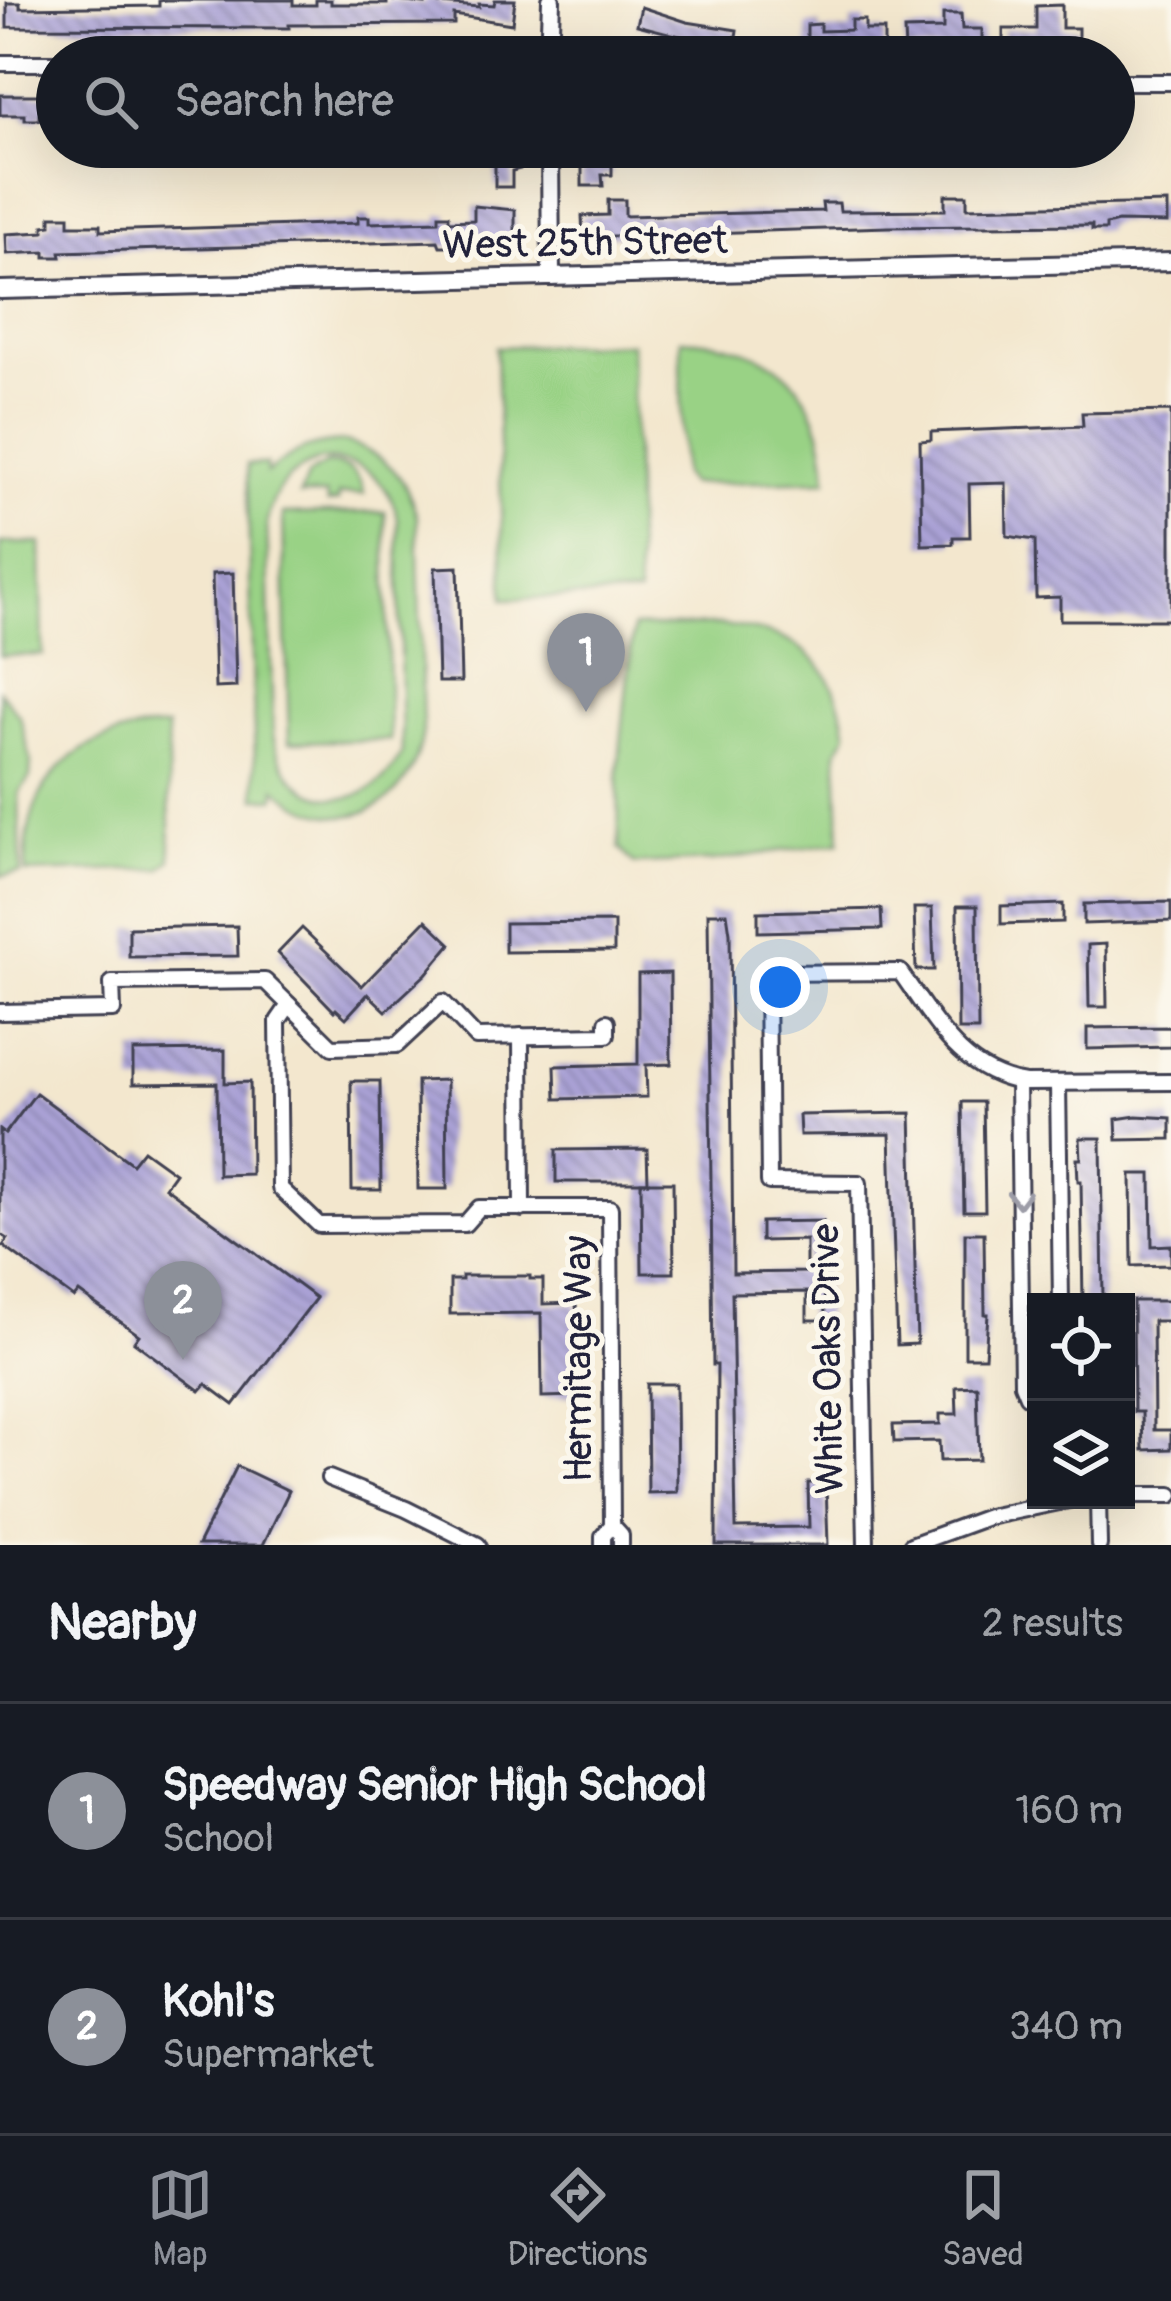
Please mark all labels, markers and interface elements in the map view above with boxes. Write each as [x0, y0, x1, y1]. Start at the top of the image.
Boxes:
search box [36, 36, 1135, 168]
icon: search [78, 69, 144, 135]
text: Search here [174, 74, 394, 130]
street label: West 25th Street [442, 216, 728, 270]
pin: 1 [547, 613, 625, 712]
your location [750, 957, 810, 1017]
one-way arrow [1006, 1190, 1032, 1209]
street label: White Oaks Drive [801, 1223, 855, 1495]
street label: Hermitage Way [554, 1235, 603, 1483]
pin: 2 [144, 1261, 222, 1360]
map controls [1027, 1293, 1135, 1509]
button: locate [1027, 1293, 1135, 1401]
button: layers [1027, 1401, 1135, 1509]
text: Nearby [48, 1591, 196, 1655]
text: 2 results [982, 1599, 1123, 1648]
text: Speedway Senior High School [162, 1758, 707, 1814]
text: 1 [79, 1786, 95, 1835]
text: 160 m [1015, 1786, 1123, 1835]
text: School [162, 1814, 274, 1863]
text: Kohl's [162, 1974, 274, 2030]
text: 2 [76, 2002, 98, 2051]
text: 340 m [1009, 2002, 1123, 2051]
text: Supermarket [162, 2030, 374, 2079]
tab: Map [147, 2162, 213, 2275]
tab: Directions [508, 2162, 648, 2275]
tab: Saved [942, 2162, 1024, 2275]

